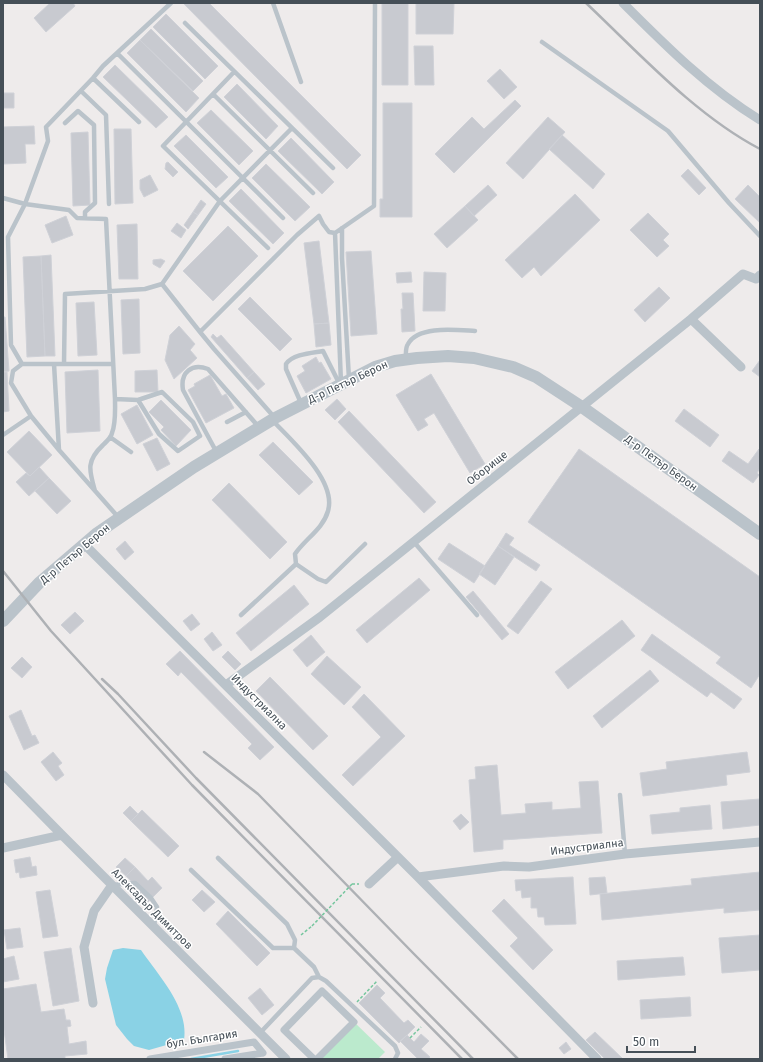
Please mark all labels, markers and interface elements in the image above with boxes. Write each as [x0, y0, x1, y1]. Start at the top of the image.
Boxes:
street label: Д-р Петър Берон [305, 358, 390, 407]
street label: Д-р Петър Берон [621, 432, 700, 494]
street label: Оборище [464, 448, 510, 488]
street label: Д-р Петър Берон [37, 521, 112, 587]
street label: Индустриална [228, 671, 290, 733]
street label: Индустриална [550, 836, 624, 858]
street label: Алексадър Димитров [109, 866, 195, 952]
street label: бул. България [165, 1027, 239, 1051]
scale bar [627, 1028, 695, 1054]
text: 50 m [633, 1035, 659, 1049]

